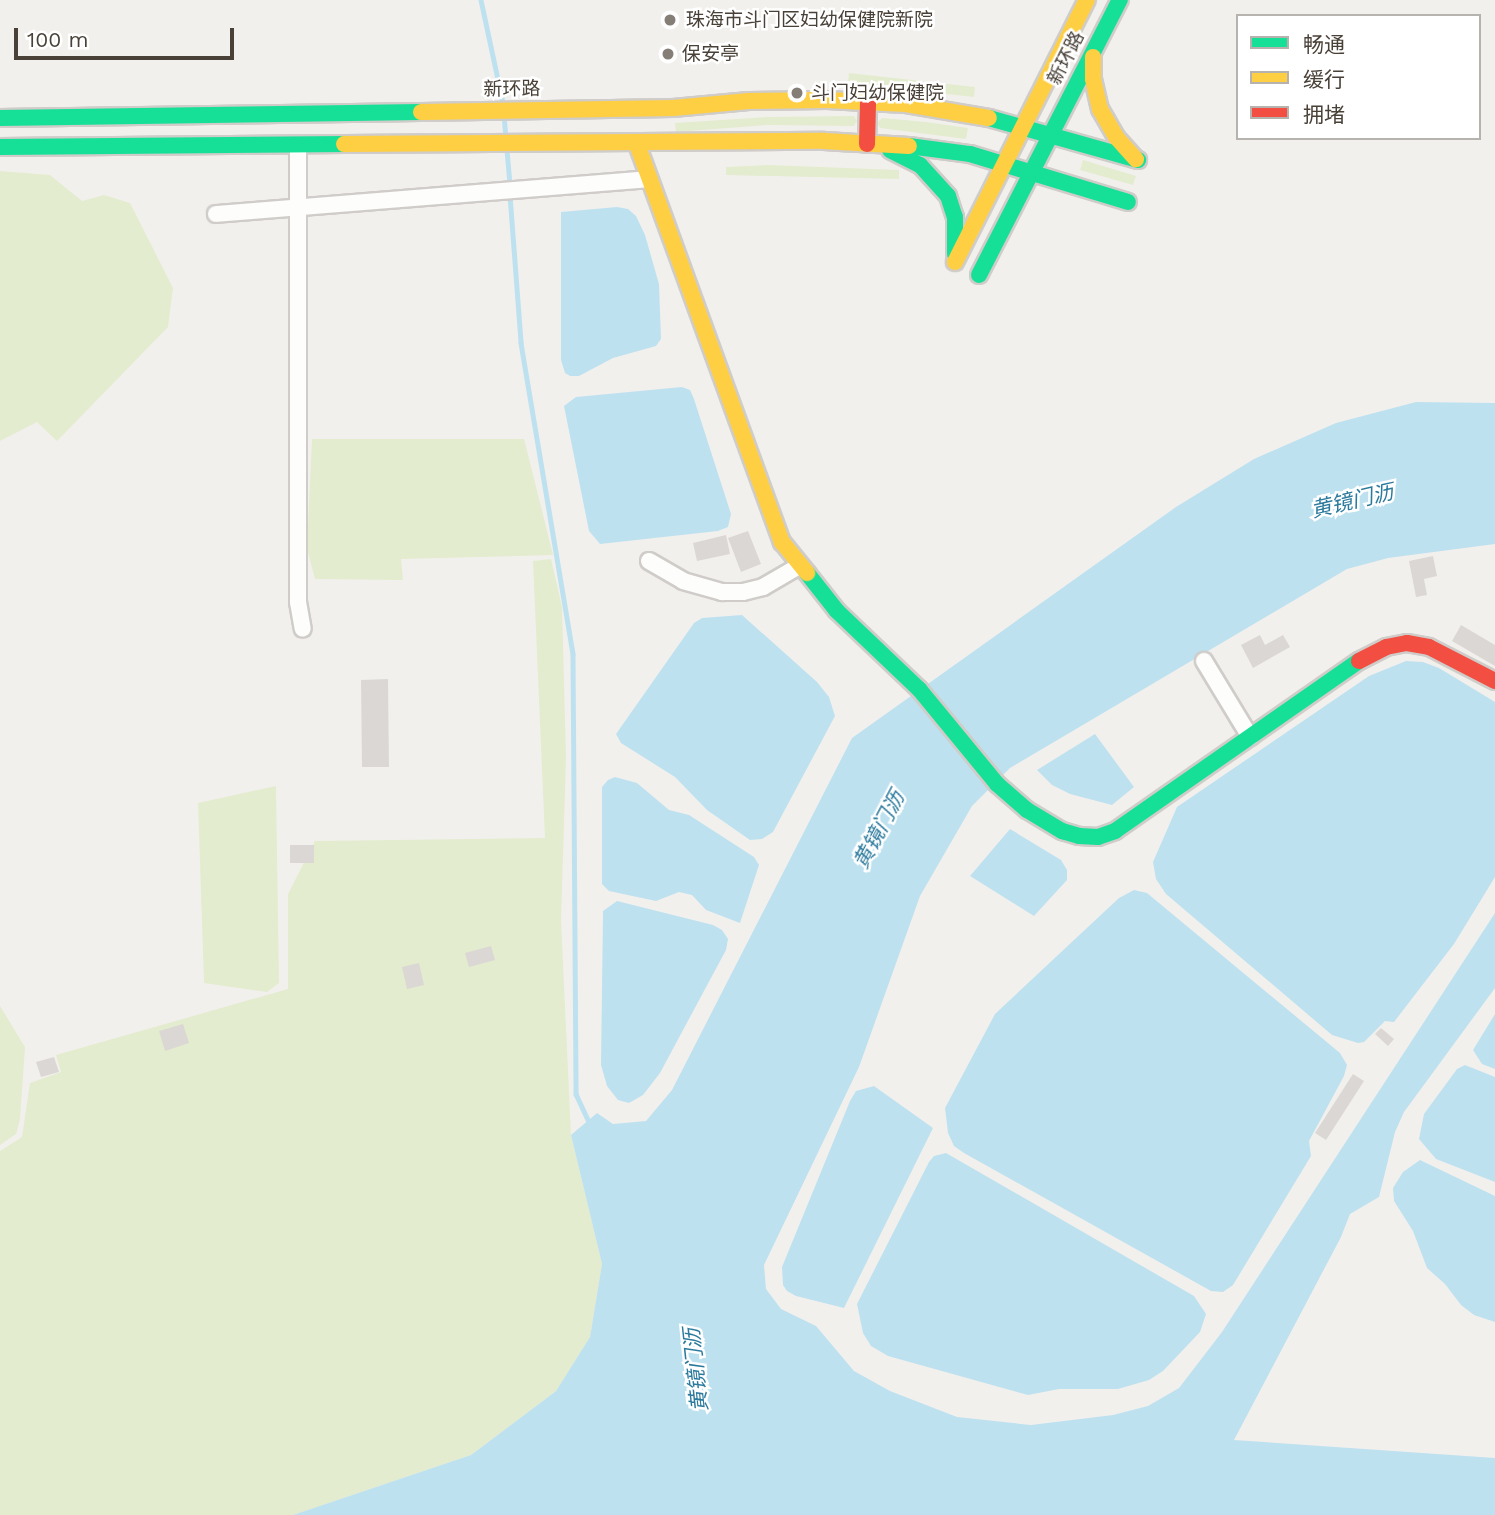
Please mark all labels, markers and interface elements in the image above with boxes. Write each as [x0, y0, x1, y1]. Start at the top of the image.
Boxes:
place label: 珠海市斗门区妇幼保健院新院 [686, 9, 933, 31]
marker: 珠海市斗门区妇幼保健院新院 [660, 10, 680, 30]
scale bar [18, 14, 238, 58]
legend [1236, 14, 1481, 140]
text: 100 m [27, 27, 89, 52]
street label: 新环路 [1043, 27, 1089, 89]
text: 畅通 [1303, 32, 1345, 57]
place label: 保安亭 [682, 43, 739, 65]
marker: 保安亭 [660, 46, 676, 62]
text: 缓行 [1303, 67, 1345, 92]
street label: 新环路 [483, 77, 541, 101]
place label: 斗门妇幼保健院 [811, 82, 944, 104]
marker: 斗门妇幼保健院 [789, 85, 805, 101]
text: 拥堵 [1303, 102, 1345, 127]
water label: 黄镜门沥 [1308, 479, 1396, 523]
water label: 黄镜门沥 [848, 787, 910, 873]
water label: 黄镜门沥 [679, 1327, 713, 1413]

